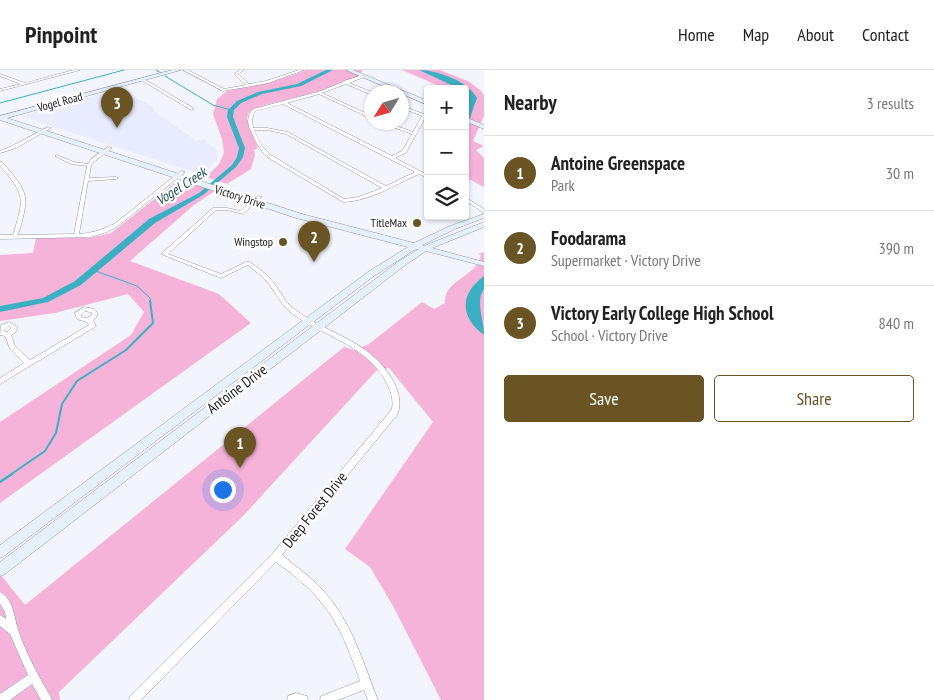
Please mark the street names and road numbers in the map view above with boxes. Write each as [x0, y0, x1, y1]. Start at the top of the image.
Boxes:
street label: Vogel Road [35, 88, 84, 115]
street label: Victory Drive [212, 181, 268, 212]
street label: Antoine Drive [203, 360, 271, 417]
street label: Deep Forest Drive [278, 468, 351, 552]

